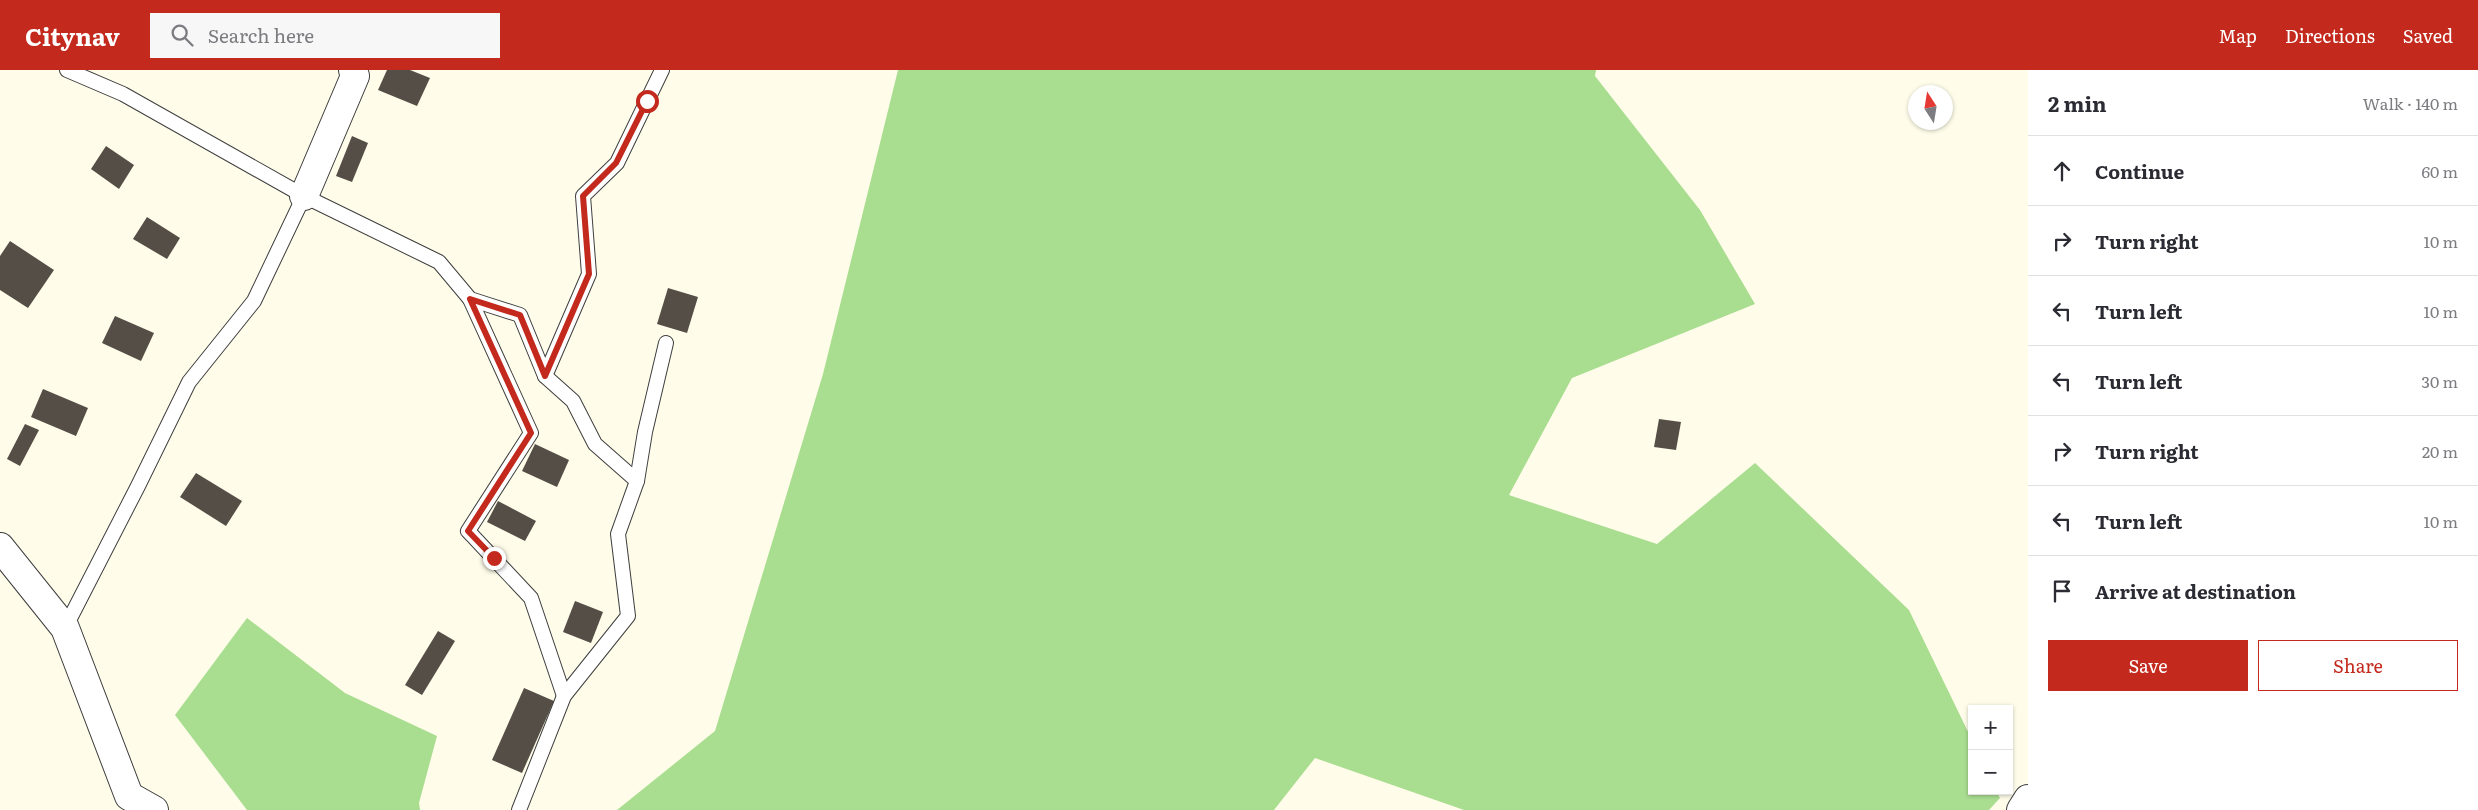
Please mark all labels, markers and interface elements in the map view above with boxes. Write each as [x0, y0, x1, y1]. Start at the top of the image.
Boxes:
search box [150, 13, 500, 58]
text: Citynav [25, 18, 120, 53]
icon: search [168, 21, 196, 49]
text: Search here [208, 21, 314, 49]
text: Map [2219, 22, 2257, 49]
text: Directions [2285, 22, 2375, 49]
text: Saved [2403, 22, 2453, 49]
north arrow [1908, 85, 1953, 130]
text: 2 min [2048, 87, 2107, 118]
route start [636, 90, 659, 113]
text: Walk · 140 m [2363, 91, 2458, 115]
icon: ahead [2048, 157, 2076, 185]
text: Continue [2095, 157, 2184, 185]
text: 60 m [2421, 159, 2458, 183]
icon: right [2048, 227, 2076, 255]
text: Turn right [2095, 227, 2199, 255]
text: 10 m [2424, 229, 2458, 253]
icon: left [2048, 297, 2076, 325]
text: Turn left [2095, 297, 2182, 325]
text: 10 m [2424, 299, 2458, 323]
icon: left [2048, 367, 2076, 395]
text: Turn left [2095, 367, 2182, 395]
text: 30 m [2421, 369, 2458, 393]
icon: right [2048, 437, 2076, 465]
text: Turn right [2095, 437, 2199, 465]
text: 20 m [2422, 439, 2458, 463]
icon: left [2048, 507, 2076, 535]
text: Turn left [2095, 507, 2182, 535]
text: 10 m [2424, 509, 2458, 533]
route end [483, 547, 506, 570]
icon: arrive [2048, 577, 2076, 605]
text: Arrive at destination [2095, 577, 2296, 605]
button: Save [2048, 640, 2248, 691]
button: Share [2258, 640, 2458, 691]
map controls [1968, 705, 2013, 795]
button: + [1968, 705, 2013, 750]
button: − [1968, 750, 2013, 795]

